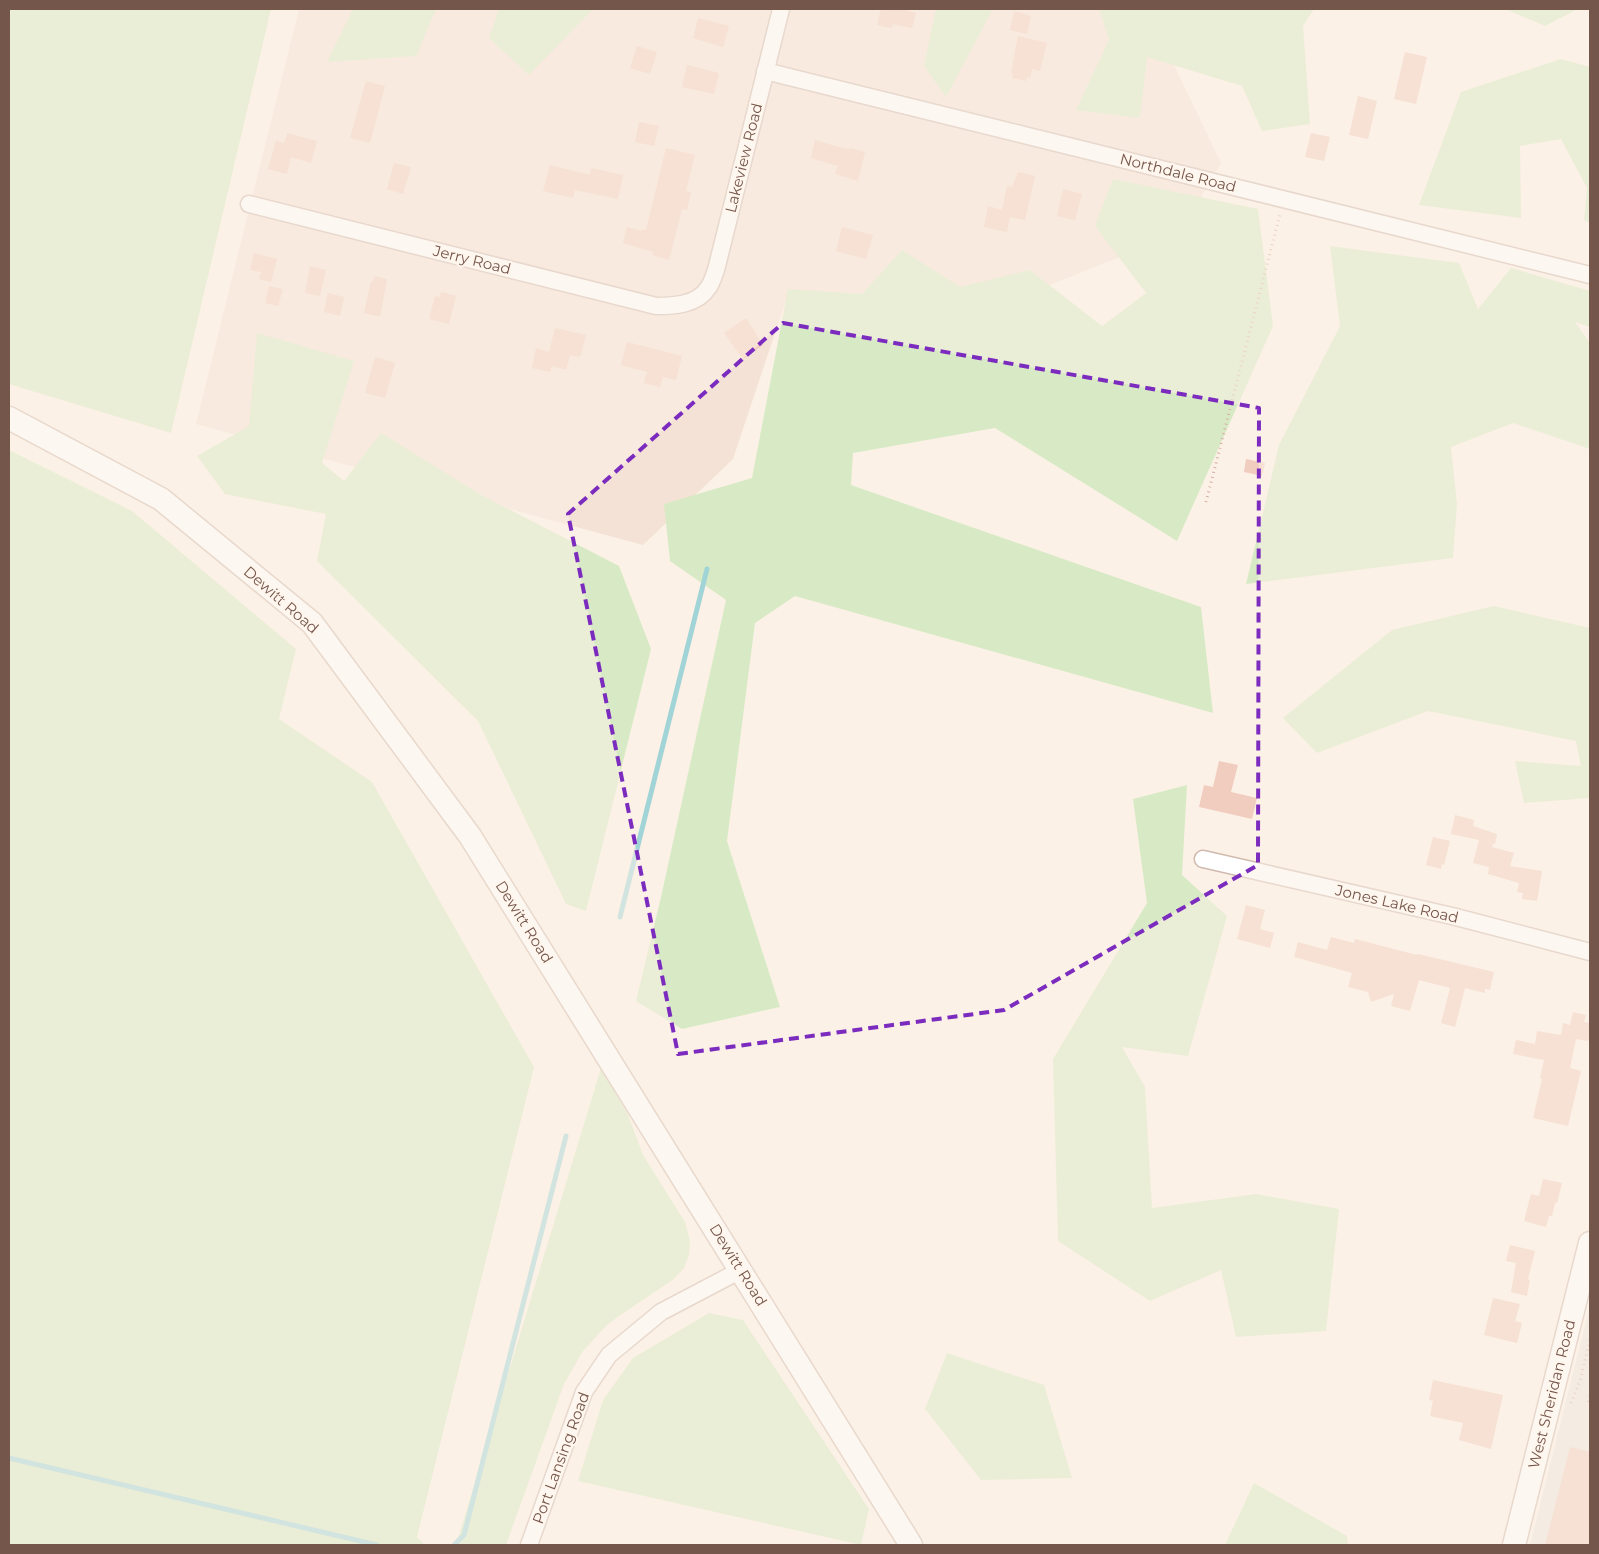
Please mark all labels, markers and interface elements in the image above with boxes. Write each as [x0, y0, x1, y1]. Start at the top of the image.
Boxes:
street label: Lakeview Road [721, 101, 766, 215]
street label: Northdale Road [1118, 149, 1238, 196]
street label: Jerry Road [430, 240, 513, 278]
street label: Dewitt Road [240, 562, 323, 637]
street label: Dewitt Road [492, 877, 557, 966]
street label: Jones Lake Road [1333, 880, 1461, 927]
street label: Dewitt Road [706, 1220, 771, 1309]
street label: West Sheridan Road [1524, 1317, 1579, 1470]
street label: Port Lansing Road [528, 1389, 593, 1526]

